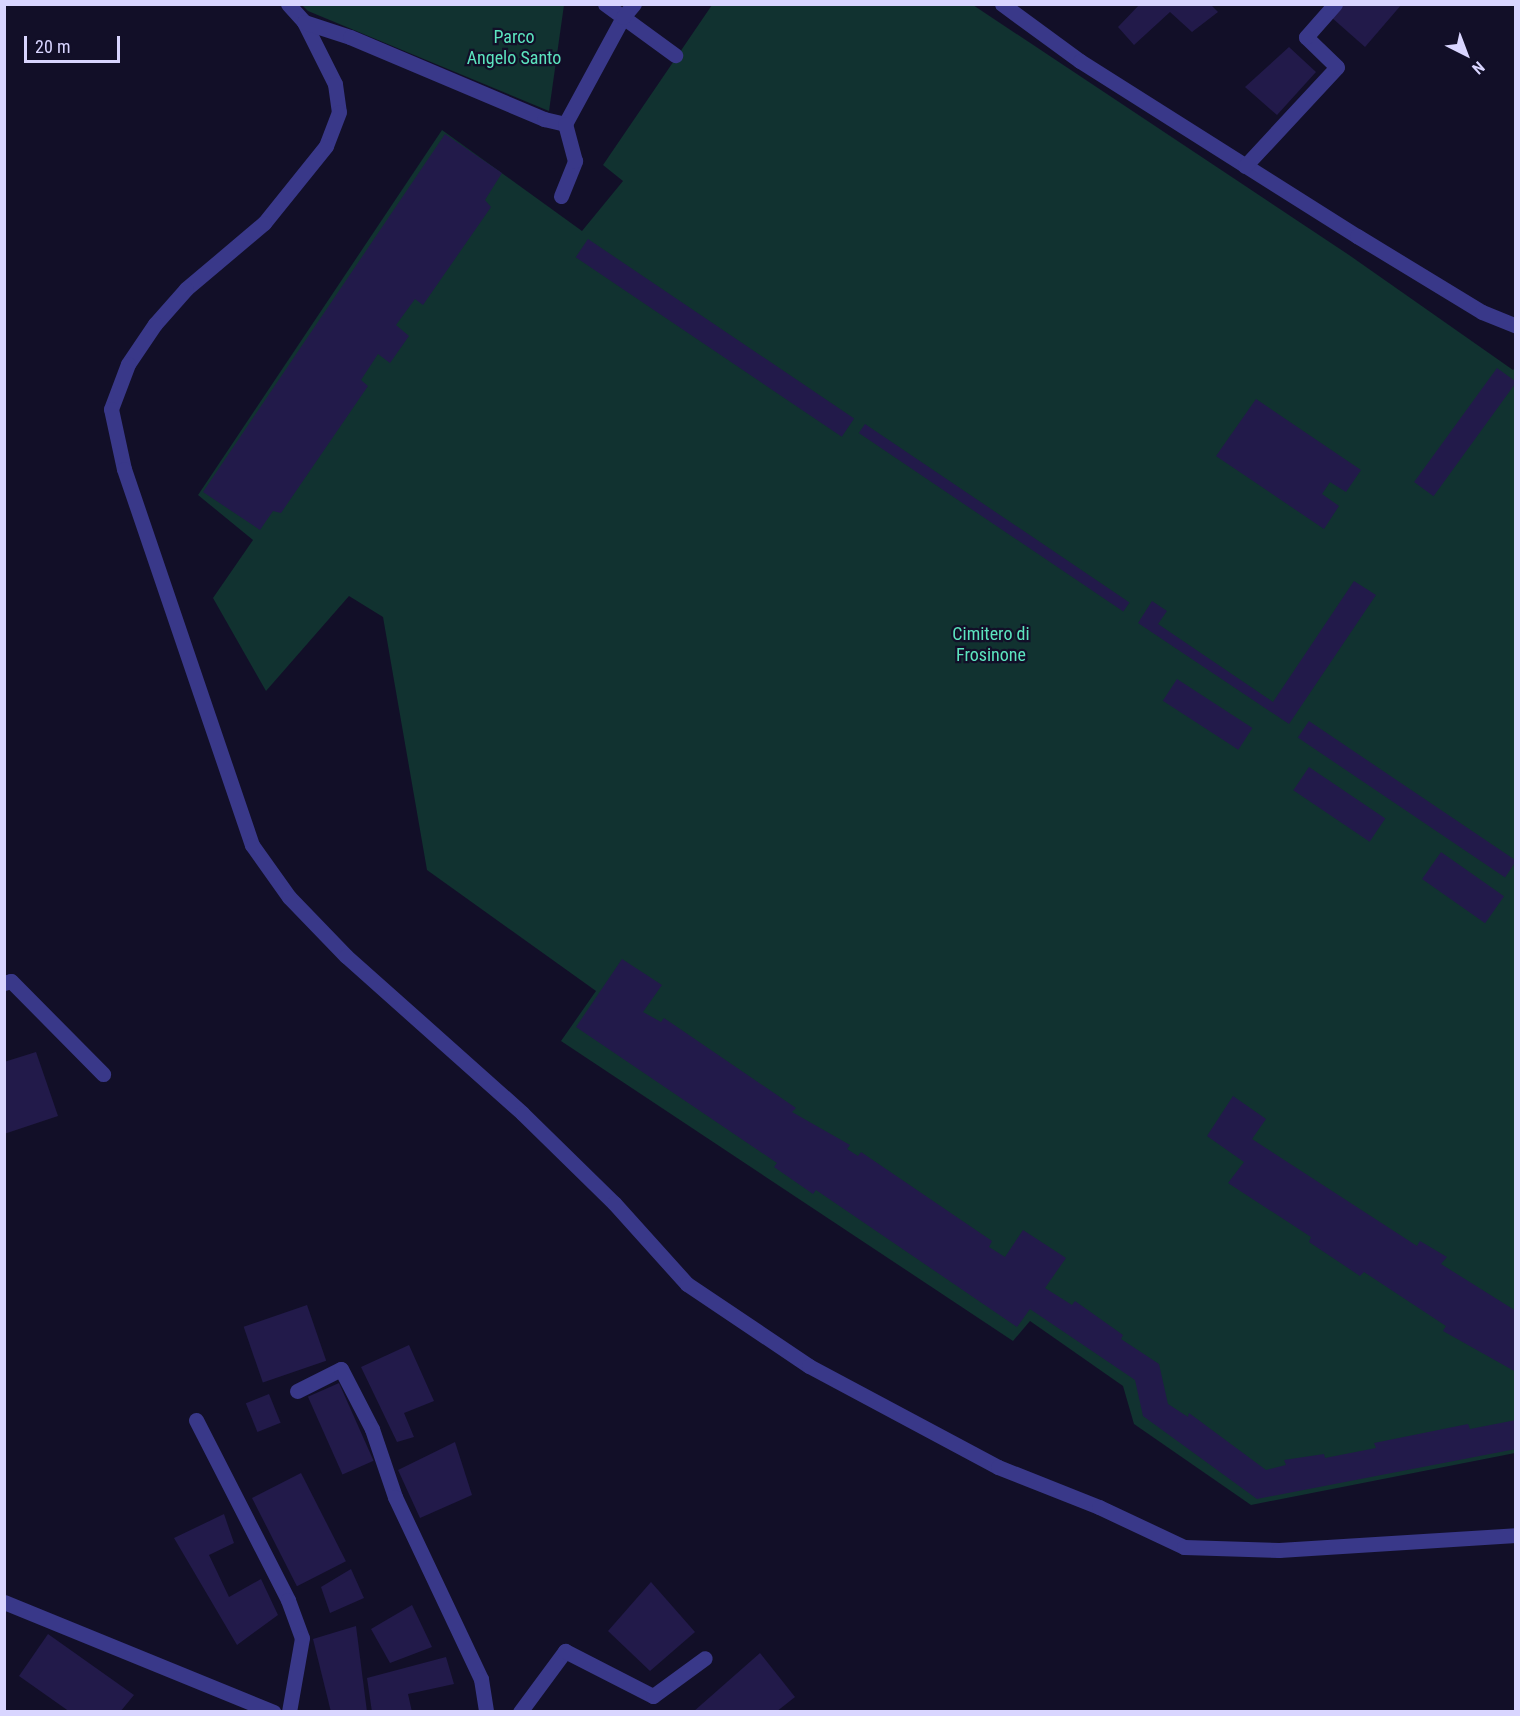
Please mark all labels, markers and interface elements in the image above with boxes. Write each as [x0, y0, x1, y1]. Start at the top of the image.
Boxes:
scale bar [27, 24, 123, 62]
north arrow [1436, 24, 1496, 84]
park label: Parco Angelo Santo [467, 27, 561, 70]
text: 20 m [35, 36, 70, 57]
text: N [1468, 57, 1488, 78]
park label: Cimitero di Frosinone [952, 624, 1030, 666]

